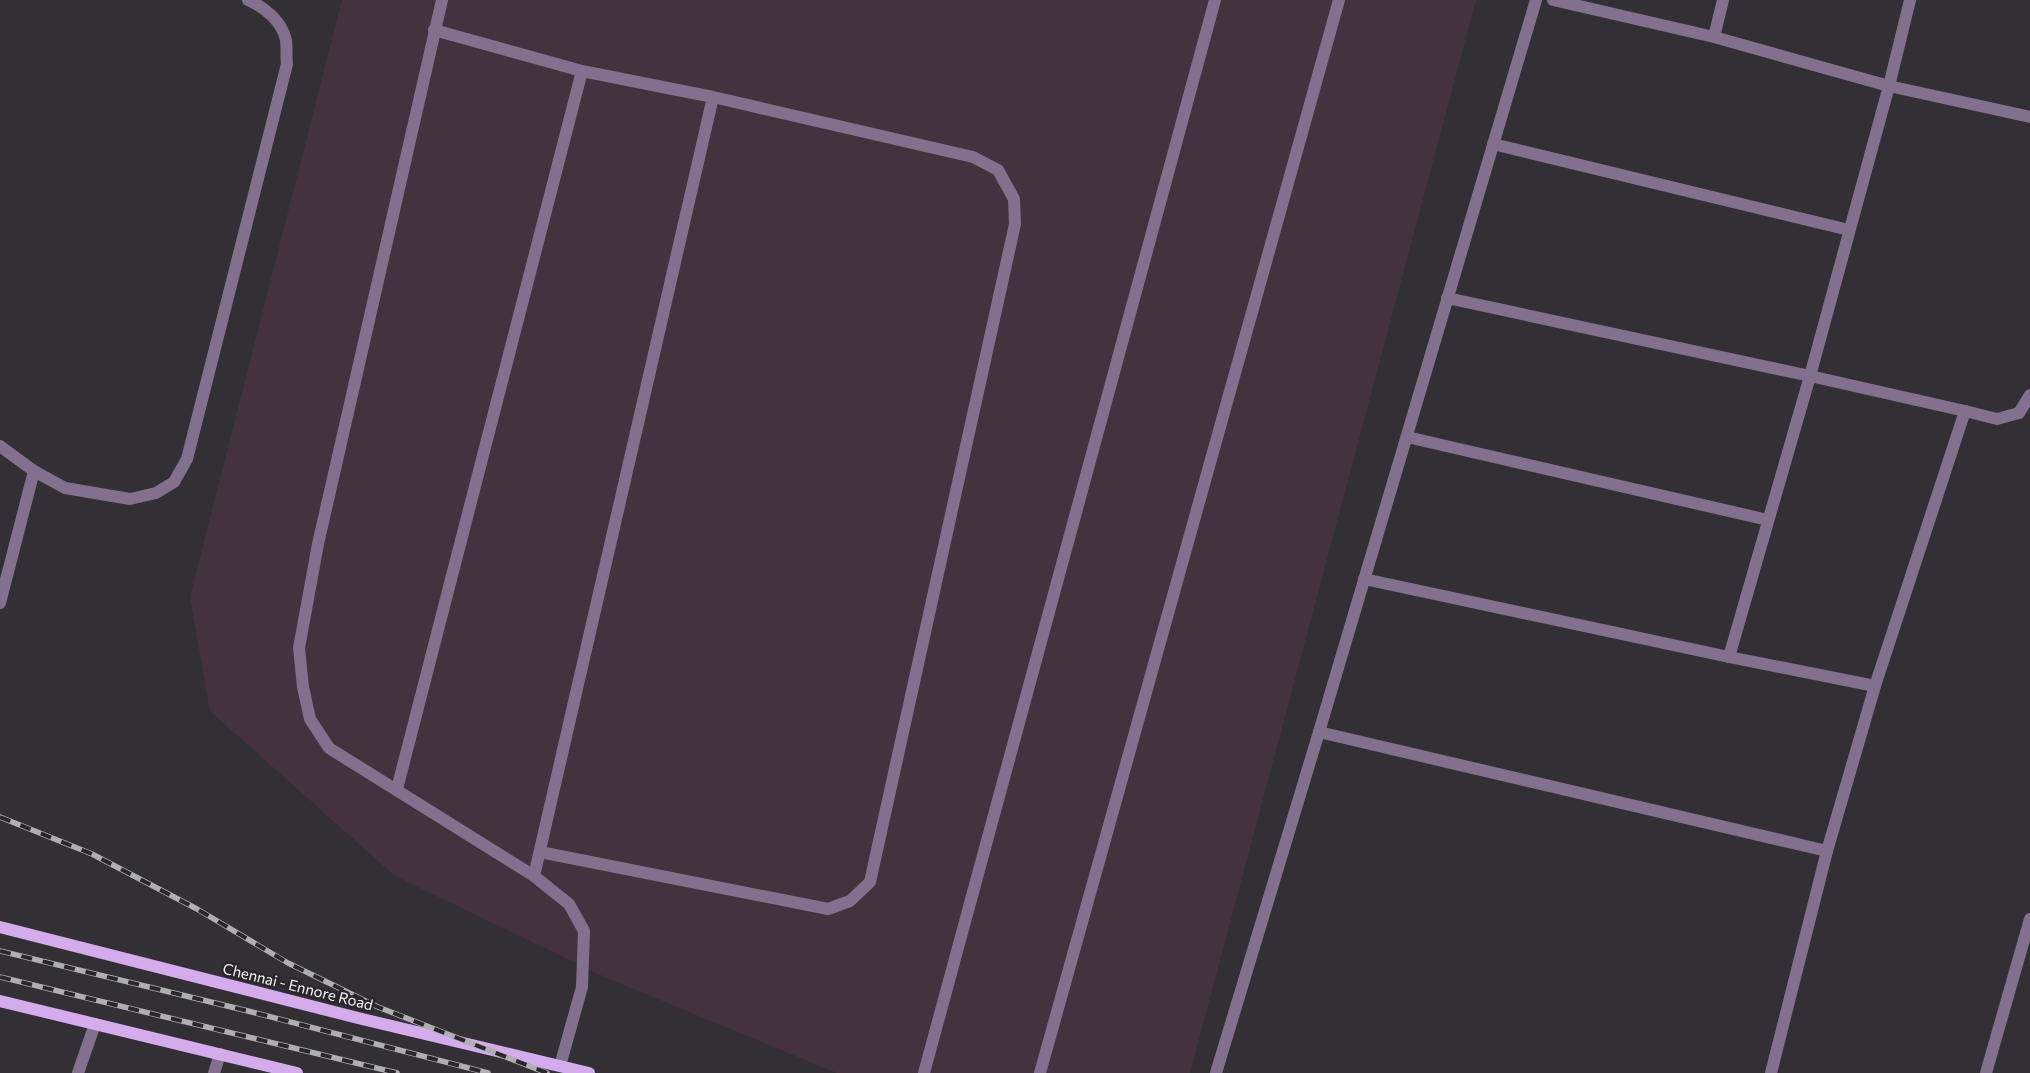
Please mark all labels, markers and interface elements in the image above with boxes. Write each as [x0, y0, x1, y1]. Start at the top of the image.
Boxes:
street label: Chennai - Ennore Road [221, 959, 375, 1013]

